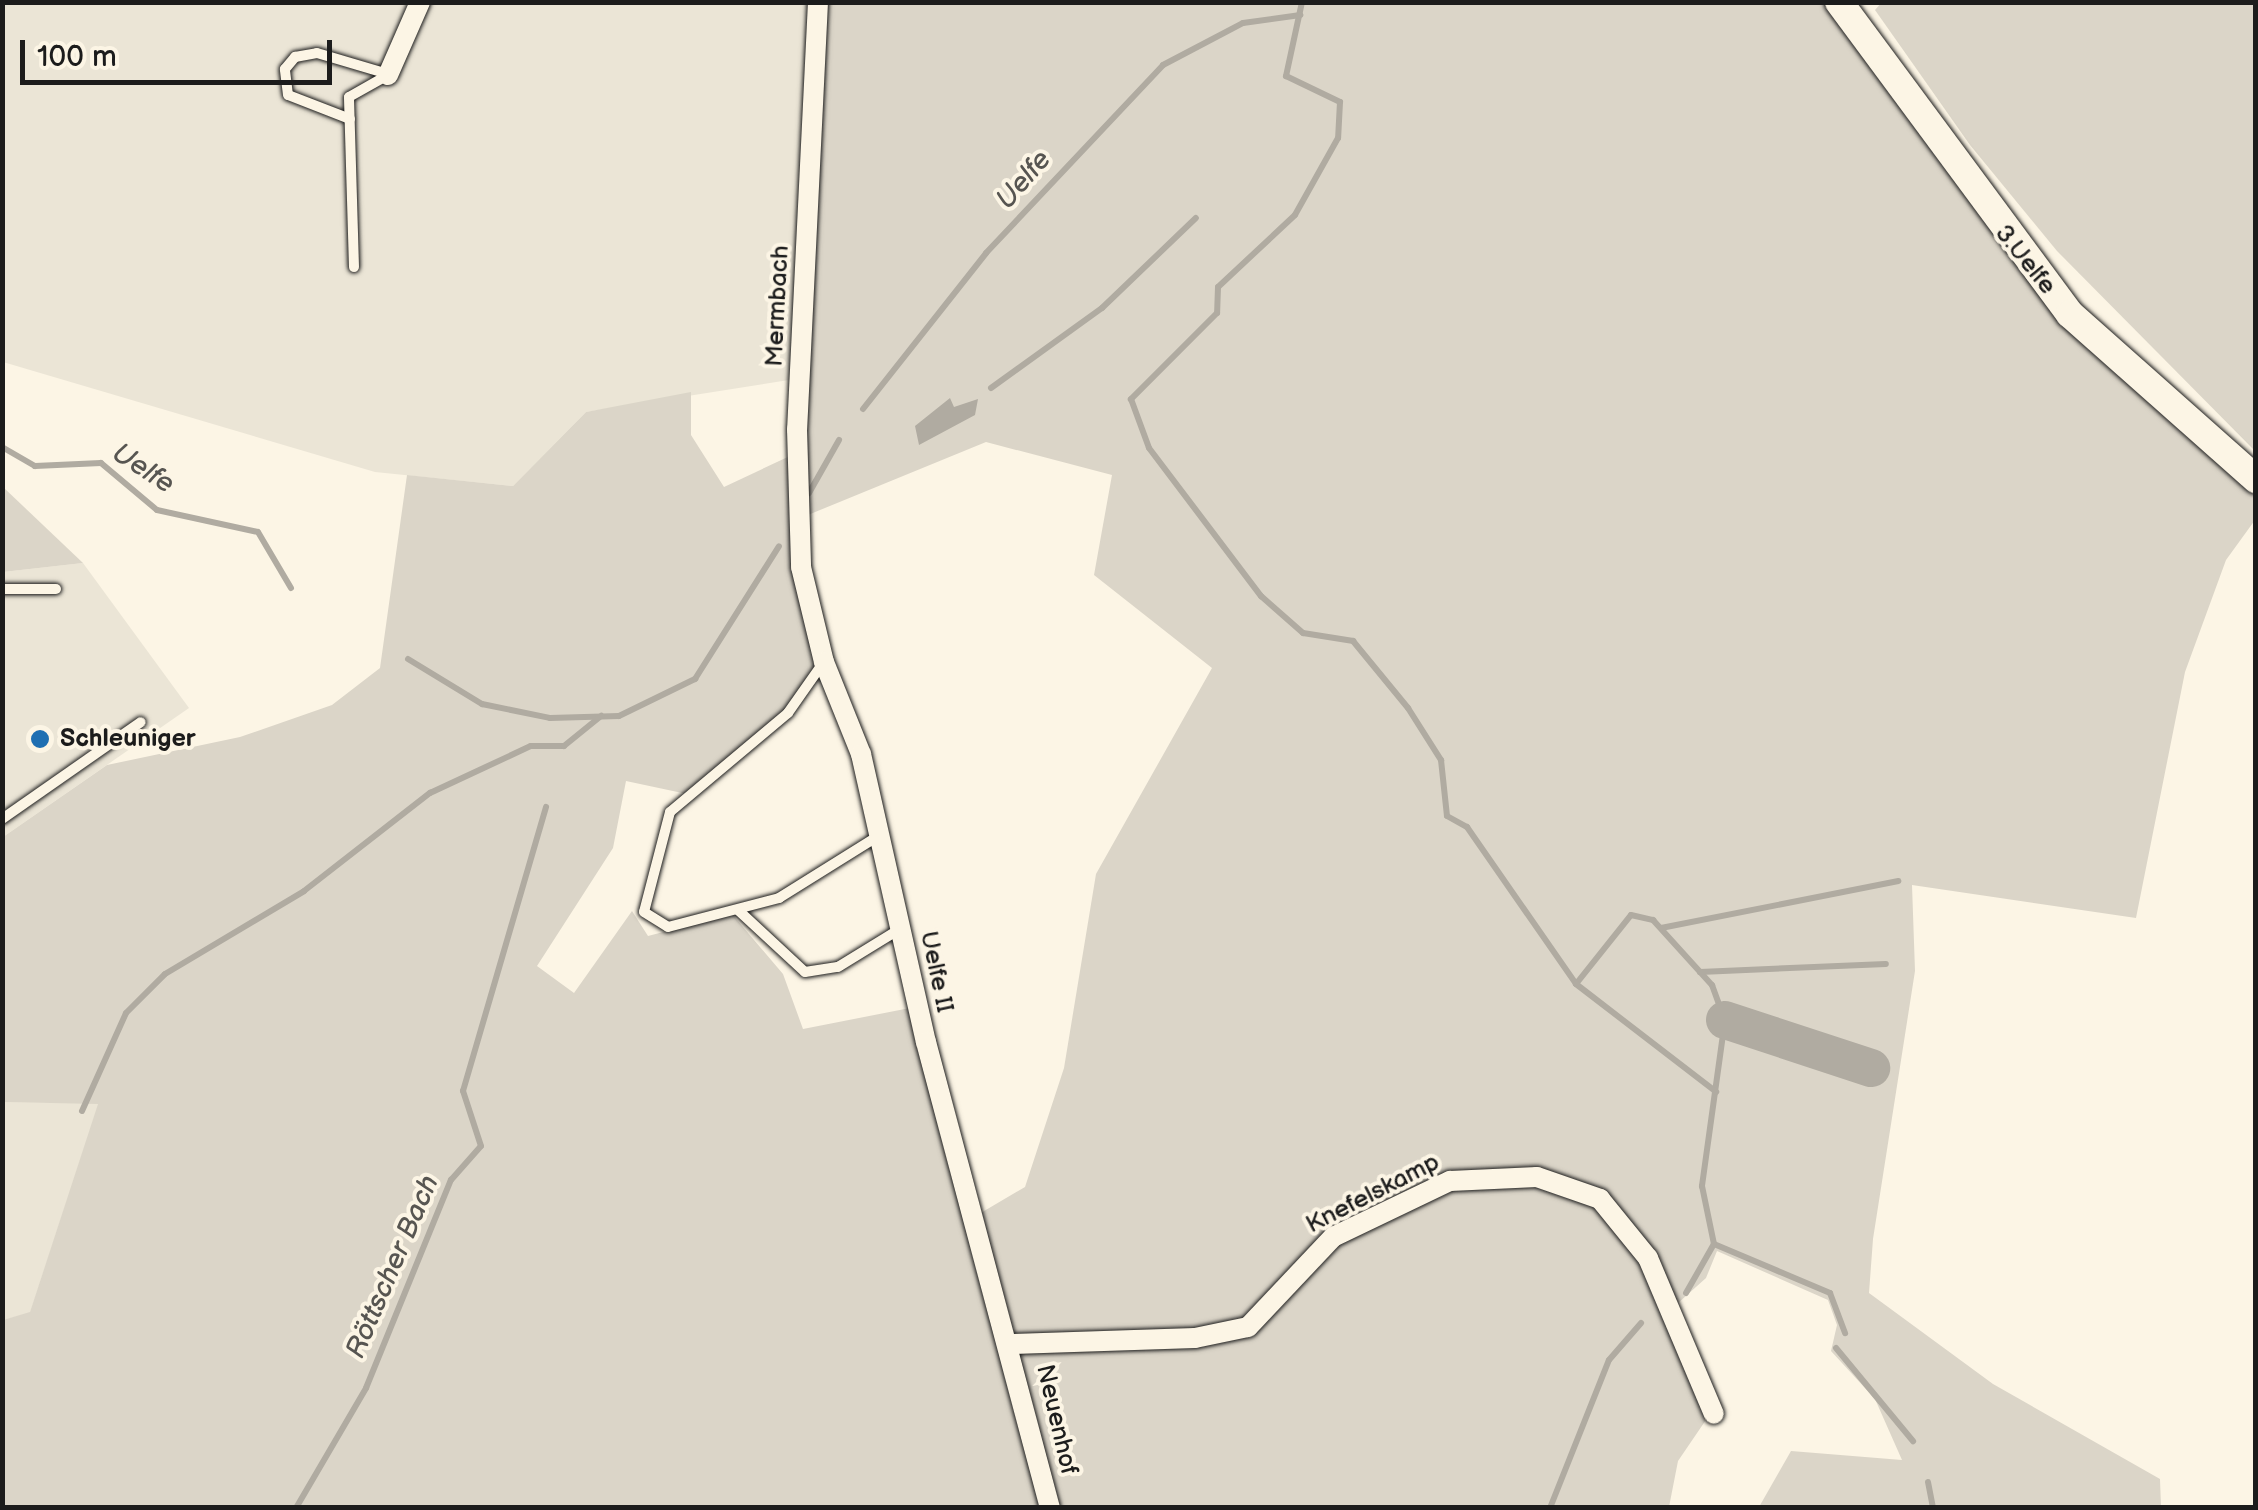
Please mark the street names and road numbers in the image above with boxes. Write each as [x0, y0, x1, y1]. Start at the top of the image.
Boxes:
street label: 3.Uelfe [1988, 219, 2062, 301]
street label: Mermbach [760, 244, 796, 368]
street label: Uelfe II [913, 929, 959, 1015]
street label: Knefelskamp [1301, 1148, 1445, 1240]
street label: Neuenhof [1029, 1362, 1083, 1478]

